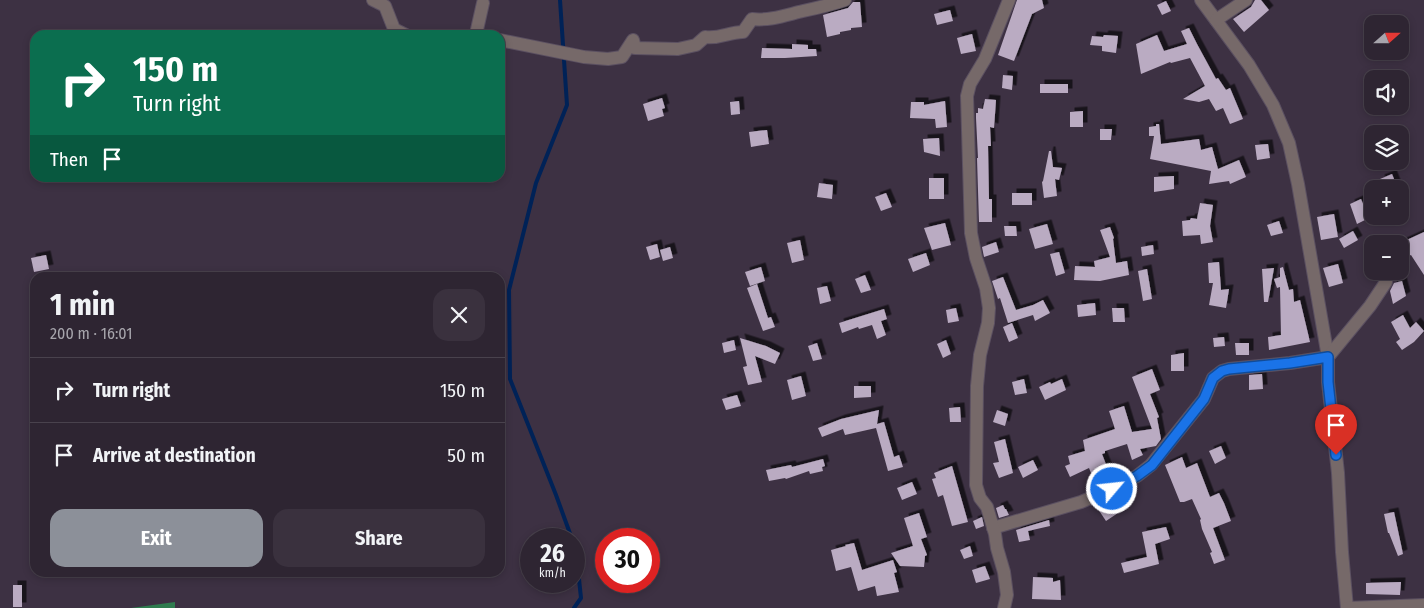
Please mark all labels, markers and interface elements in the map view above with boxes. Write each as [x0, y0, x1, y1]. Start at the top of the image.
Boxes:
north arrow [1364, 15, 1409, 60]
map controls [1364, 15, 1409, 280]
text: 150 m [133, 48, 218, 90]
icon: right [50, 50, 115, 115]
button: sound [1364, 70, 1409, 115]
text: Turn right [133, 90, 221, 117]
button: layers [1364, 125, 1409, 170]
icon: arrive [98, 145, 126, 173]
text: Then [50, 148, 88, 171]
button: + [1364, 180, 1409, 225]
button: − [1364, 235, 1409, 280]
text: 1 min [50, 287, 115, 323]
button: close [433, 289, 485, 341]
text: 200 m · 16:01 [50, 324, 132, 343]
icon: right [50, 376, 78, 404]
text: Turn right [93, 379, 170, 402]
text: 150 m [440, 379, 485, 402]
pin [1315, 404, 1357, 455]
icon: arrive [1322, 411, 1350, 439]
icon: arrive [50, 441, 78, 469]
text: Arrive at destination [93, 444, 256, 467]
text: 50 m [447, 444, 485, 467]
position arrow [1085, 462, 1137, 514]
button: Exit [50, 509, 263, 567]
button: Share [273, 509, 485, 567]
speed limit sign: 30 [595, 528, 660, 593]
text: 26 [540, 539, 565, 569]
text: km/h [539, 566, 566, 580]

